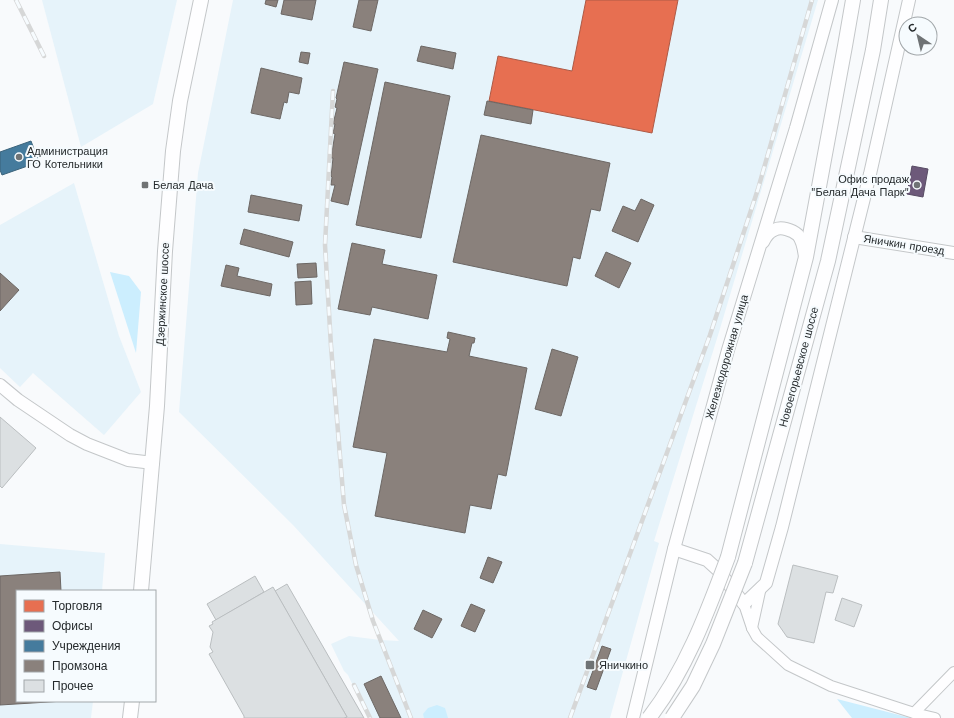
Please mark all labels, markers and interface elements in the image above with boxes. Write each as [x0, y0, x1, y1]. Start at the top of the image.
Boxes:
north arrow [898, 16, 938, 56]
text: С [906, 21, 920, 36]
place label: Администрация ГО Котельники [27, 145, 108, 171]
marker: Администрация ГО Котельники [14, 152, 24, 162]
place label: Офис продаж "Белая Дача Парк" [811, 173, 910, 199]
place label: Белая Дача [153, 179, 214, 192]
marker: Белая Дача [140, 180, 150, 190]
marker: Офис продаж "Белая Дача Парк" [912, 180, 922, 190]
street label: Яничкин проезд [863, 232, 946, 258]
street label: Дзержинское шоссе [154, 242, 172, 346]
street label: Железнодорожная улица [703, 292, 751, 421]
street label: Новоегорьевское шоссе [777, 305, 821, 429]
legend [16, 590, 156, 702]
text: Торговля [52, 599, 102, 613]
text: Офисы [52, 619, 93, 633]
text: Учреждения [52, 639, 121, 653]
text: Промзона [52, 659, 108, 673]
marker: Яничкино [584, 659, 596, 671]
place label: Яничкино [599, 659, 648, 672]
text: Прочее [52, 679, 94, 693]

